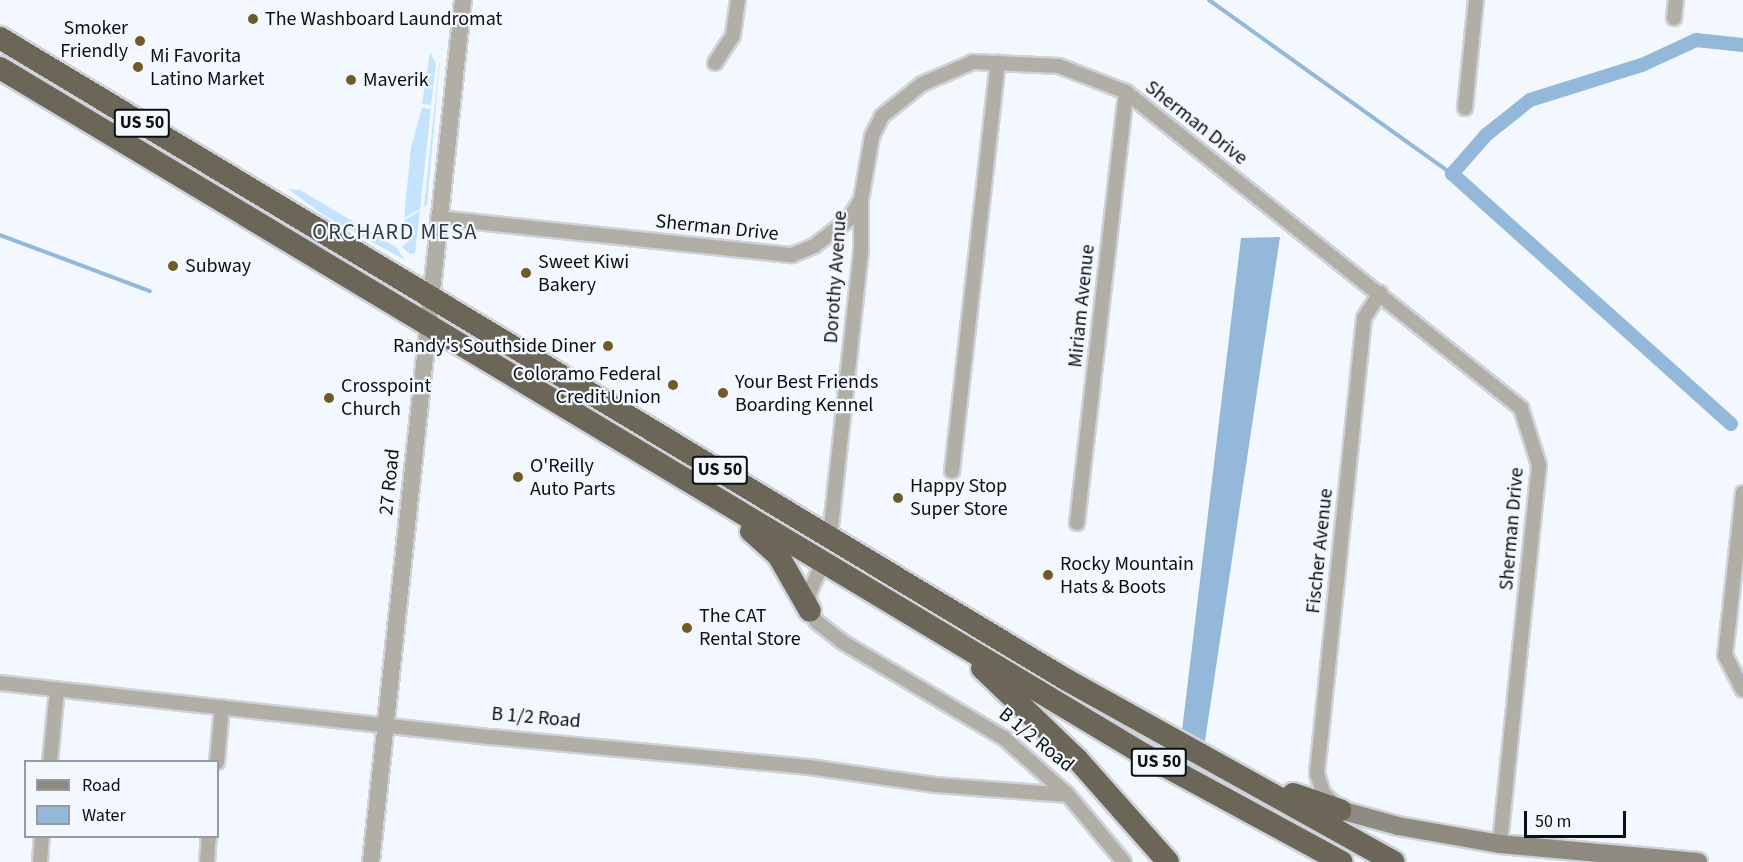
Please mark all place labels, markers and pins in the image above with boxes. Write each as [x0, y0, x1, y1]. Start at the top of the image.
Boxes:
place label: The Washboard Laundromat [265, 7, 502, 31]
marker: The Washboard Laundromat [246, 12, 260, 26]
place label: Smoker Friendly [60, 17, 128, 64]
marker: Smoker Friendly [133, 34, 147, 48]
place label: Mi Favorita Latino Market [150, 44, 265, 91]
marker: Mi Favorita Latino Market [131, 60, 145, 74]
place label: Maverik [363, 68, 429, 92]
marker: Maverik [344, 73, 358, 87]
place label: Sweet Kiwi Bakery [538, 250, 629, 297]
place label: Subway [185, 254, 251, 278]
marker: Subway [166, 259, 180, 273]
marker: Sweet Kiwi Bakery [519, 266, 533, 280]
place label: Randy's Southside Diner [393, 334, 596, 358]
marker: Randy's Southside Diner [601, 339, 615, 353]
place label: Coloramo Federal Credit Union [513, 362, 661, 409]
place label: Your Best Friends Boarding Kennel [735, 370, 878, 417]
place label: Crosspoint Church [341, 374, 431, 421]
marker: Coloramo Federal Credit Union [666, 378, 680, 392]
marker: Your Best Friends Boarding Kennel [716, 386, 730, 400]
marker: Crosspoint Church [322, 391, 336, 405]
place label: O'Reilly Auto Parts [530, 454, 615, 501]
marker: O'Reilly Auto Parts [511, 470, 525, 484]
place label: Happy Stop Super Store [910, 474, 1008, 521]
marker: Happy Stop Super Store [891, 491, 905, 505]
place label: Rocky Mountain Hats & Boots [1060, 552, 1194, 599]
marker: Rocky Mountain Hats & Boots [1041, 568, 1055, 582]
place label: The CAT Rental Store [699, 604, 801, 651]
marker: The CAT Rental Store [680, 621, 694, 635]

